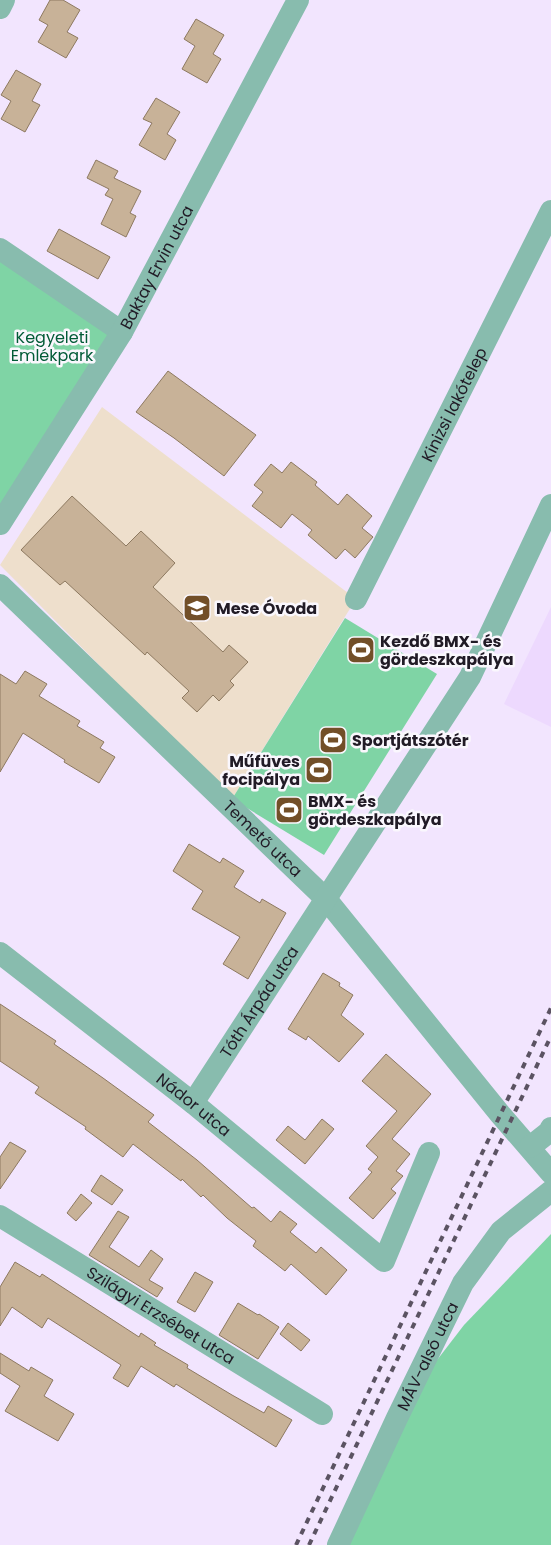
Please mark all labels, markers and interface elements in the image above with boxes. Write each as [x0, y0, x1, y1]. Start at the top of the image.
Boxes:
street label: Baktay Ervin utca [114, 201, 199, 333]
park label: Kegyeleti Emlékpark [11, 326, 94, 367]
street label: Kinizsi lakótelep [415, 343, 492, 465]
school or university icon: Mese Óvoda [182, 593, 212, 623]
place label: Mese Óvoda [216, 597, 317, 620]
place label: Kezdő BMX- és gördeszkapálya [380, 630, 514, 671]
sports icon: Kezdő BMX- és gördeszkapálya [346, 635, 376, 665]
sports icon: Sportjátszótér [318, 725, 348, 755]
place label: Sportjátszótér [352, 729, 469, 752]
place label: Műfüves focipálya [222, 750, 300, 791]
sports icon: Műfüves focipálya [304, 755, 334, 785]
place label: BMX- és gördeszkapálya [308, 790, 442, 831]
street label: Temető utca [218, 795, 308, 882]
sports icon: BMX- és gördeszkapálya [274, 795, 304, 825]
street label: Tóth Árpád utca [214, 941, 304, 1062]
street label: Nádor utca [152, 1067, 236, 1142]
street label: Szilágyi Erzsébet utca [82, 1260, 240, 1369]
street label: MÁV-alsó utca [391, 1298, 464, 1414]

